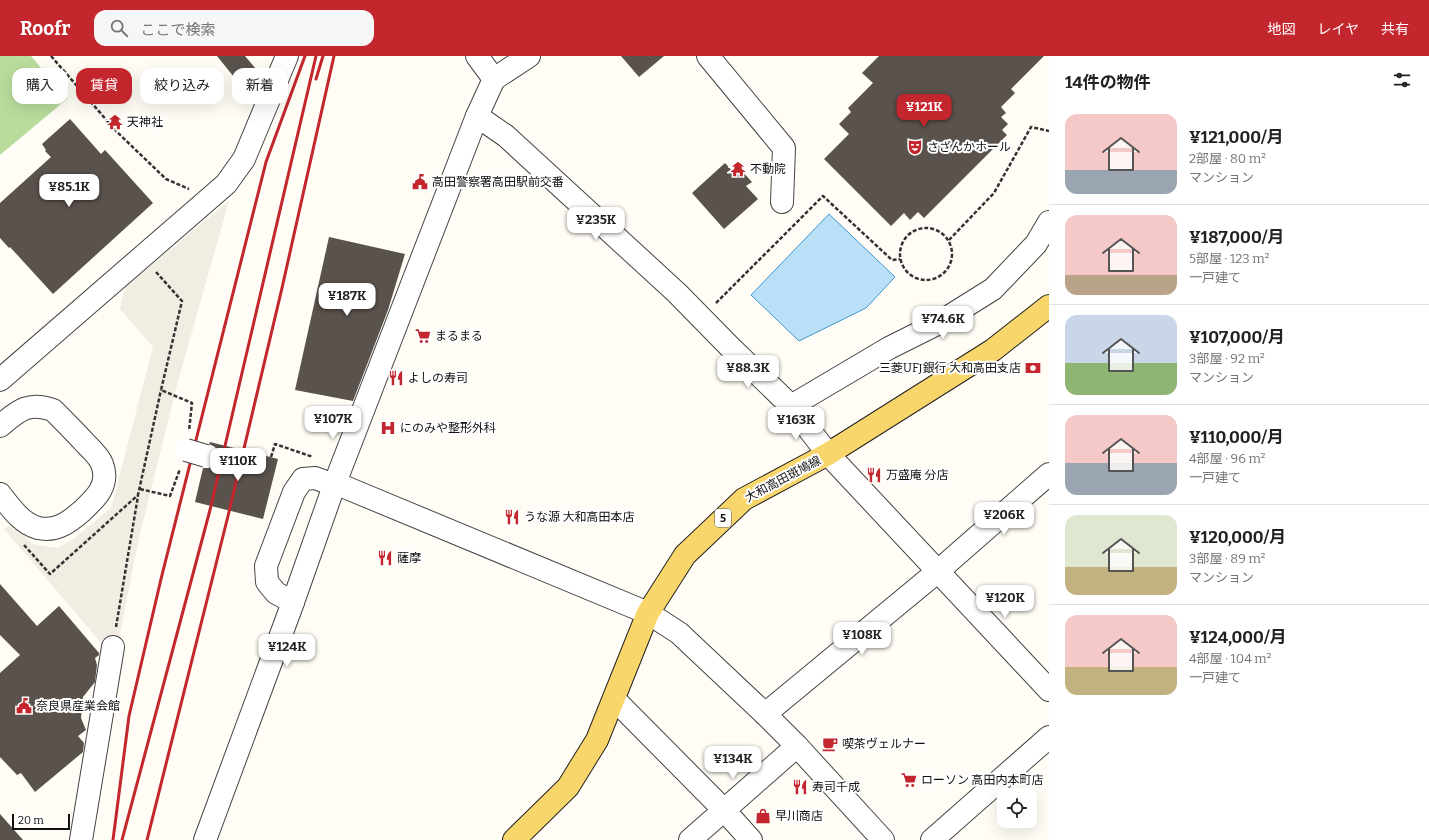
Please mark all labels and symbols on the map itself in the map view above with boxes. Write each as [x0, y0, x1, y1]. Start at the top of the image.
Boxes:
pin: ¥121K [896, 94, 952, 128]
temple icon: 天神社 [106, 113, 124, 131]
place label: 天神社 [127, 115, 163, 129]
theatre icon: さざんかホール [906, 138, 924, 156]
place label: さざんかホール [927, 140, 1011, 154]
temple icon: 不動院 [729, 160, 747, 178]
place label: 不動院 [750, 162, 786, 176]
public building icon: 高田警察署高田駅前交番 [411, 173, 429, 191]
pin: ¥85.1K [36, 174, 102, 208]
place label: 高田警察署高田駅前交番 [432, 175, 564, 189]
pin: ¥235K [568, 207, 624, 241]
pin: ¥187K [319, 283, 375, 317]
pin: ¥74.6K [910, 306, 976, 340]
supermarket icon: まるまる [414, 327, 432, 345]
place label: まるまる [435, 329, 483, 343]
pin: ¥88.3K [715, 355, 781, 389]
bank icon: 三菱UFJ銀行 大和高田支店 [1024, 359, 1042, 377]
place label: 三菱UFJ銀行 大和高田支店 [879, 361, 1021, 375]
restaurant icon: よしの寿司 [387, 369, 405, 387]
place label: よしの寿司 [408, 371, 468, 385]
pin: ¥107K [305, 406, 361, 440]
pin: ¥163K [768, 407, 824, 441]
hospital icon: にのみや整形外科 [379, 419, 397, 437]
place label: にのみや整形外科 [400, 421, 496, 435]
pin: ¥110K [210, 448, 266, 482]
street label: 大和高田斑鳩線 [743, 453, 823, 505]
restaurant icon: 万盛庵 分店 [865, 466, 883, 484]
place label: 万盛庵 分店 [886, 468, 948, 482]
pin: ¥206K [976, 502, 1032, 536]
restaurant icon: うな源 大和高田本店 [503, 508, 521, 526]
road number: 5 [715, 509, 731, 527]
place label: うな源 大和高田本店 [524, 510, 634, 524]
restaurant icon: 薩摩 [376, 549, 394, 567]
place label: 薩摩 [397, 551, 421, 565]
pin: ¥120K [977, 585, 1033, 619]
pin: ¥108K [834, 622, 890, 656]
pin: ¥124K [259, 634, 315, 668]
public building icon: 奈良県産業会館 [15, 697, 33, 715]
place label: 奈良県産業会館 [36, 699, 120, 713]
cafe icon: 喫茶ヴェルナー [821, 735, 839, 753]
place label: 喫茶ヴェルナー [842, 737, 926, 751]
pin: ¥134K [705, 746, 761, 780]
supermarket icon: ローソン 高田内本町店 [900, 771, 918, 789]
place label: ローソン 高田内本町店 [921, 773, 1043, 787]
restaurant icon: 寿司千成 [791, 778, 809, 796]
place label: 寿司千成 [812, 780, 860, 794]
shop icon: 早川商店 [754, 807, 772, 825]
place label: 早川商店 [775, 809, 823, 823]
scale bar [12, 812, 70, 831]

